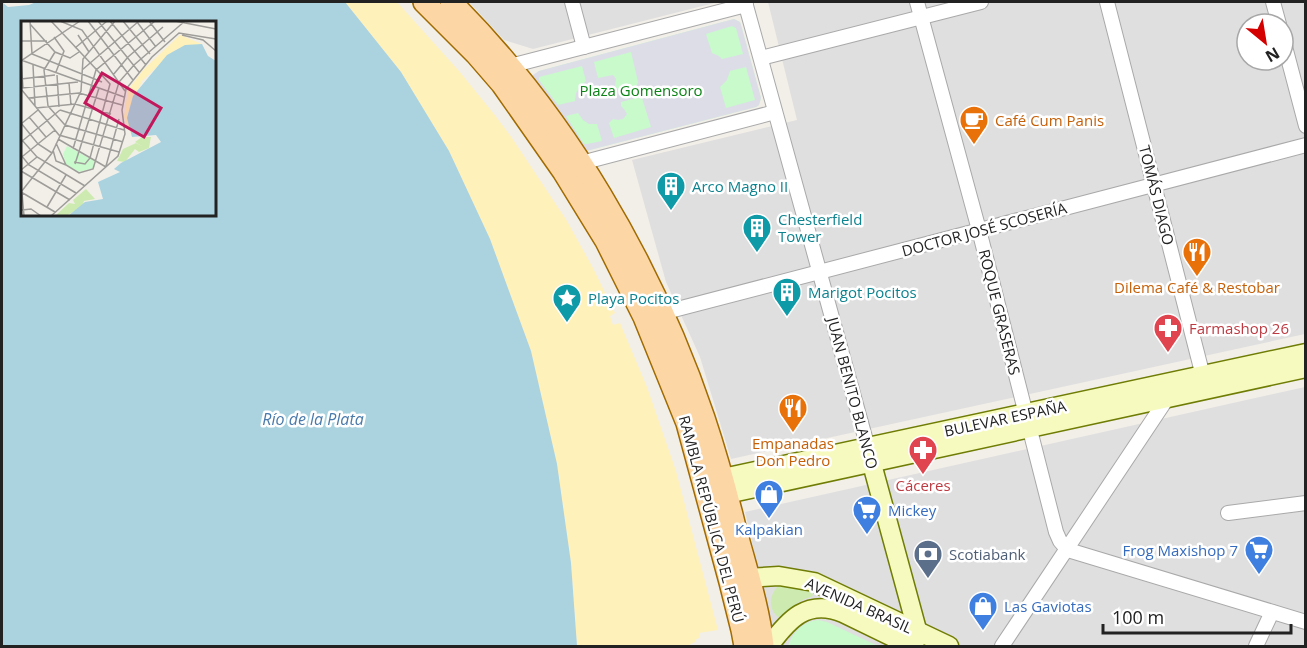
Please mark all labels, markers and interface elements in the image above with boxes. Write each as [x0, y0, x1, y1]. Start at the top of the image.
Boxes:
north arrow [1235, 12, 1295, 72]
inset map [21, 21, 216, 216]
text: N [1261, 42, 1284, 68]
park label: Plaza Gomensoro [579, 80, 703, 100]
cafe icon: Café Cum Panis [958, 104, 990, 146]
place label: Café Cum Panis [995, 110, 1104, 130]
street label: TOMÁS DIAGO [1135, 143, 1179, 247]
building icon: Arco Magno II [655, 170, 687, 212]
place label: Arco Magno II [692, 176, 788, 196]
street label: DOCTOR JOSÉ SCOSERÍA [899, 197, 1069, 261]
place label: Chesterfield Tower [778, 209, 862, 246]
building icon: Chesterfield Tower [741, 212, 773, 254]
restaurant icon: Dilema Café & Restobar [1181, 236, 1213, 278]
street label: ROQUE GRASERAS [975, 247, 1025, 377]
building icon: Marigot Pocitos [771, 276, 803, 318]
place label: Dilema Café & Restobar [1114, 277, 1280, 297]
place icon: Playa Pocitos [551, 282, 583, 324]
place label: Marigot Pocitos [808, 282, 917, 302]
place label: Playa Pocitos [588, 288, 679, 308]
pharmacy icon: Farmashop 26 [1152, 312, 1184, 354]
street label: JUAN BENITO BLANCO [823, 313, 883, 471]
place label: Farmashop 26 [1189, 318, 1289, 338]
restaurant icon: Empanadas Don Pedro [777, 392, 809, 434]
street label: BULEVAR ESPAÑA [942, 395, 1068, 441]
water label: Río de la Plata [262, 408, 364, 430]
street label: RAMBLA REPÚBLICA DEL PERÚ [675, 413, 749, 625]
place label: Empanadas Don Pedro [752, 433, 834, 470]
pharmacy icon: Cáceres [907, 434, 939, 476]
place label: Cáceres [895, 475, 951, 495]
shop icon: Kalpakian [753, 478, 785, 520]
supermarket icon: Mickey [851, 494, 883, 536]
place label: Mickey [888, 500, 937, 520]
place label: Kalpakian [735, 519, 803, 539]
supermarket icon: Frog Maxishop 7 [1243, 534, 1275, 576]
bank icon: Scotiabank [912, 538, 944, 580]
place label: Frog Maxishop 7 [1123, 540, 1238, 560]
place label: Scotiabank [949, 544, 1026, 564]
street label: AVENIDA BRASIL [802, 572, 916, 638]
shop icon: Las Gaviotas [967, 590, 999, 632]
place label: Las Gaviotas [1004, 596, 1092, 616]
scale bar [1103, 597, 1290, 635]
text: 100 m [1112, 605, 1164, 629]

